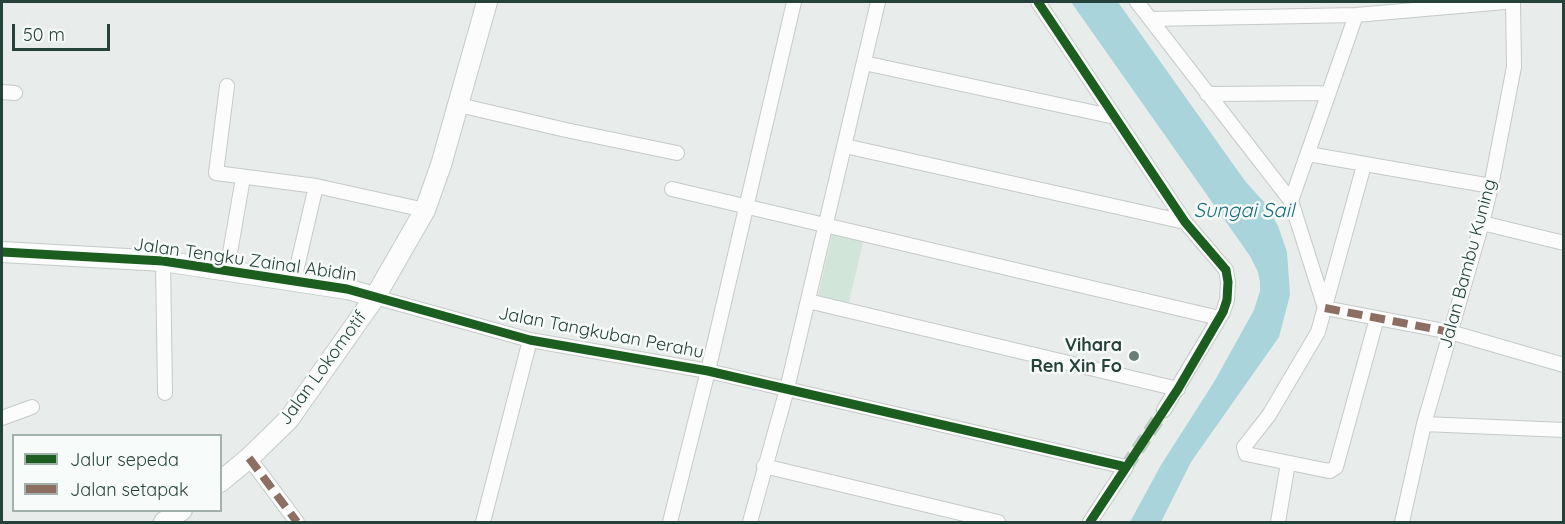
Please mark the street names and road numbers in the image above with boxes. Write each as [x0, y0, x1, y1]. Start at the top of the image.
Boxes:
street label: Jalan Bambu Kuning [1435, 177, 1501, 351]
street label: Jalan Tengku Zainal Abidin [132, 234, 358, 286]
street label: Jalan Tangkuban Perahu [496, 302, 706, 364]
street label: Jalan Lokomotif [274, 307, 372, 429]

